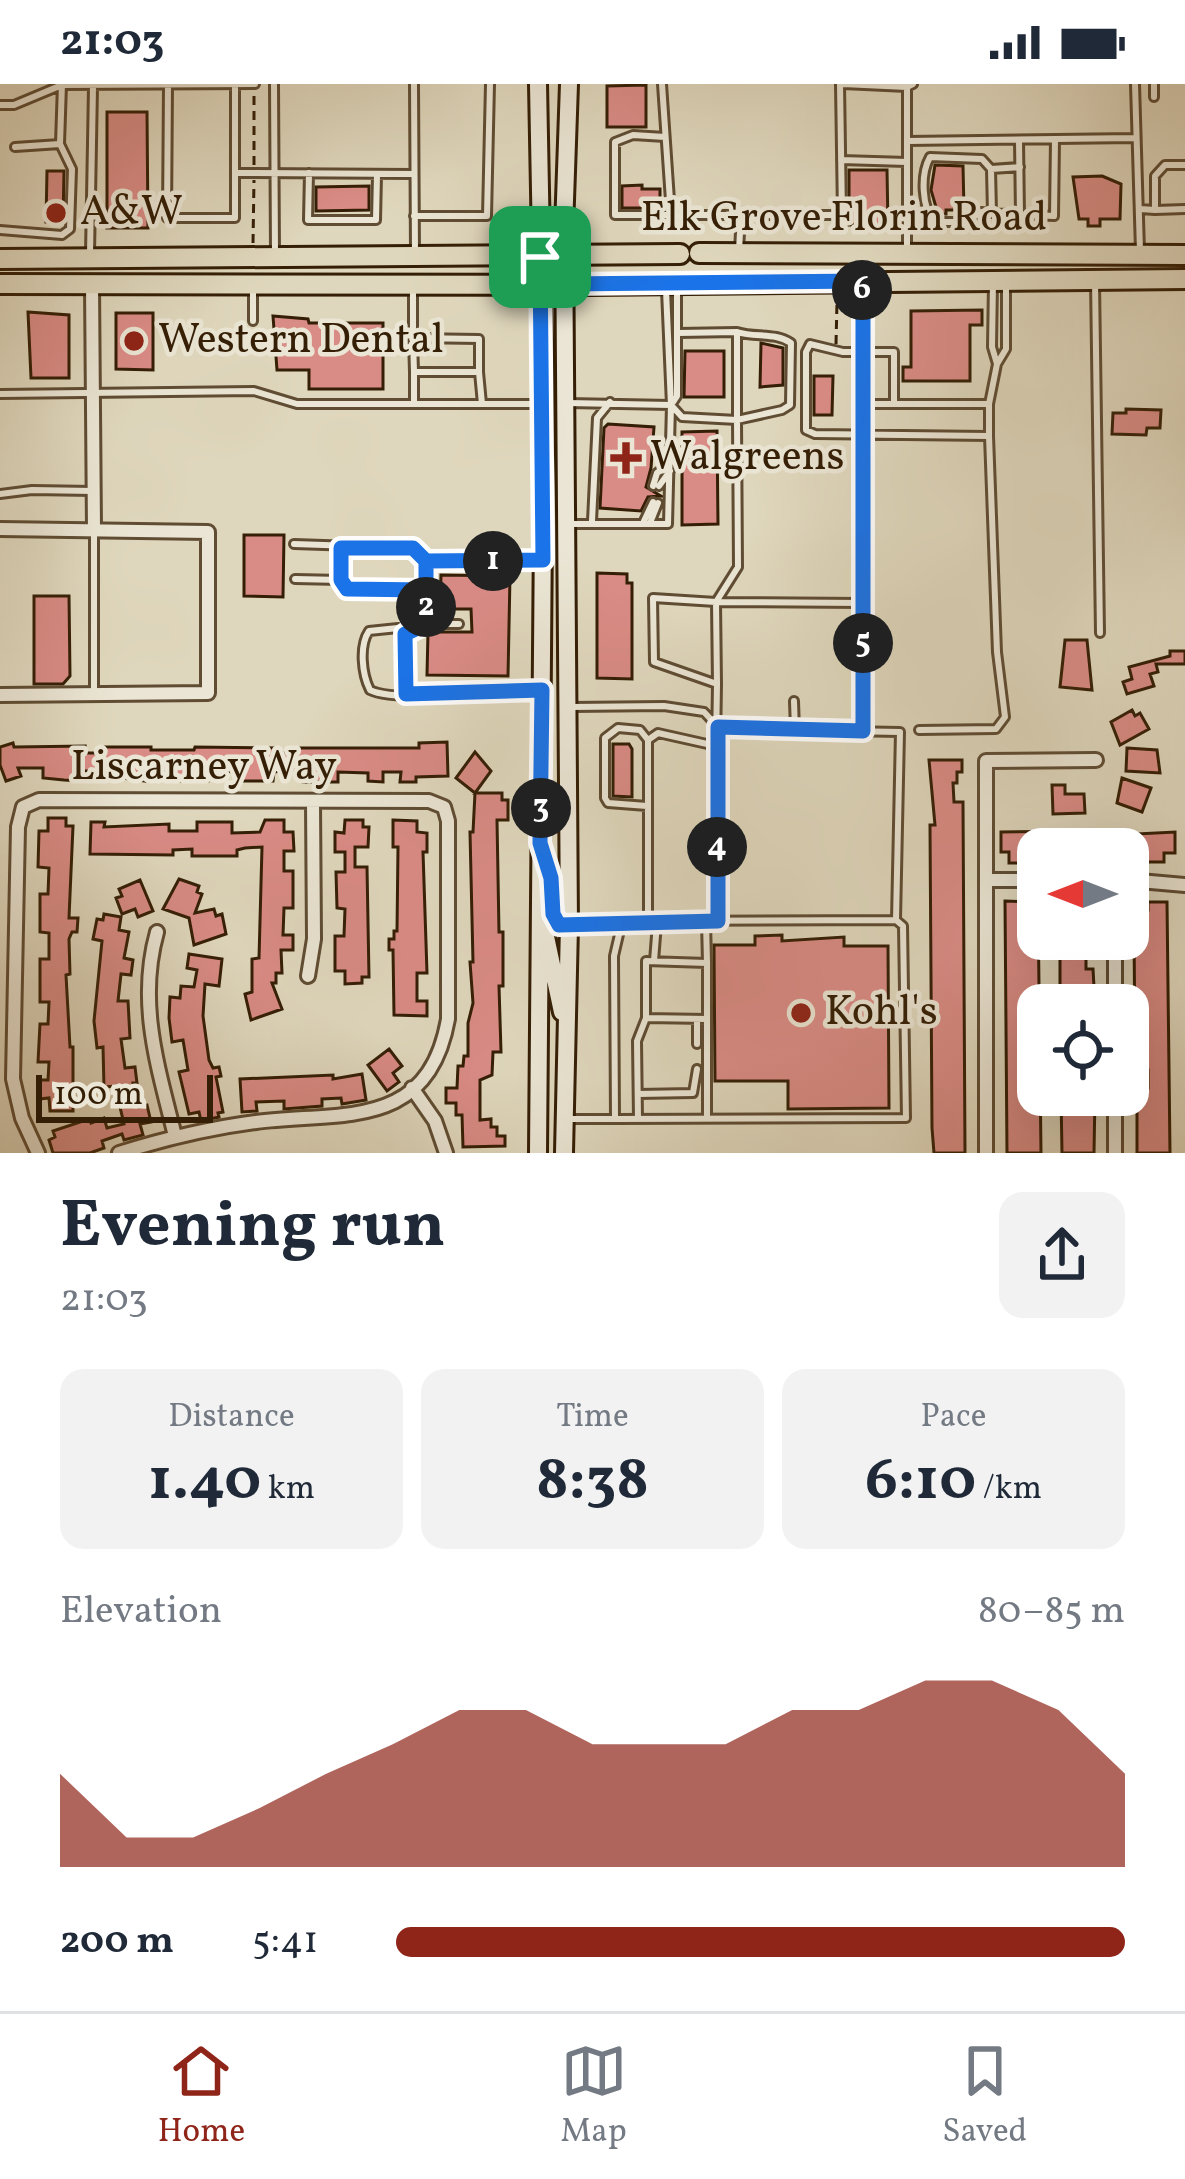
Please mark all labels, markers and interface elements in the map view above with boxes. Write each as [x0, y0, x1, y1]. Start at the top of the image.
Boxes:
text: 21:03 [60, 11, 164, 74]
place label: A&W [80, 184, 183, 243]
street label: Elk Grove Florin Road [641, 190, 1047, 249]
marker: A&W [43, 200, 69, 226]
pin [489, 206, 591, 308]
icon: arrive [507, 224, 573, 290]
pin: 6 [832, 260, 892, 320]
text: 6 [853, 267, 871, 313]
place label: Western Dental [158, 312, 444, 371]
marker: Western Dental [121, 328, 147, 354]
place label: Walgreens [650, 429, 845, 488]
marker: Walgreens [613, 445, 639, 471]
pin: 1 [463, 531, 523, 591]
text: 1 [486, 538, 500, 584]
pin: 2 [396, 577, 456, 637]
text: 2 [417, 584, 435, 630]
pin: 5 [833, 613, 893, 673]
text: 5 [855, 620, 871, 666]
street label: Liscarney Way [71, 739, 337, 798]
pin: 3 [511, 778, 571, 838]
text: 3 [533, 785, 549, 831]
pin: 4 [687, 817, 747, 877]
text: 4 [707, 824, 727, 870]
north arrow [1017, 828, 1149, 960]
map controls [1017, 828, 1149, 1116]
place label: Kohl's [825, 984, 938, 1043]
button: locate [1017, 984, 1149, 1116]
marker: Kohl's [788, 1000, 814, 1026]
scale bar [36, 1069, 213, 1122]
text: 100 m [54, 1073, 143, 1119]
text: Evening run [60, 1182, 446, 1274]
button: share [999, 1192, 1125, 1318]
text: 21:03 [60, 1273, 148, 1327]
text: Distance [168, 1395, 295, 1441]
text: Time [556, 1395, 629, 1441]
text: Pace [921, 1395, 987, 1441]
text: 1.40 [148, 1441, 261, 1524]
text: 8:38 [536, 1441, 649, 1524]
text: 6:10 [865, 1441, 976, 1524]
text: km [261, 1467, 315, 1513]
text: /km [976, 1467, 1042, 1513]
text: Elevation [60, 1585, 222, 1639]
text: 80–85 m [978, 1585, 1125, 1639]
text: 200 m [60, 1915, 174, 1969]
text: 5:41 [252, 1915, 318, 1969]
tab: Home [158, 2038, 245, 2156]
tab: Map [561, 2038, 627, 2156]
tab: Saved [942, 2038, 1027, 2156]

